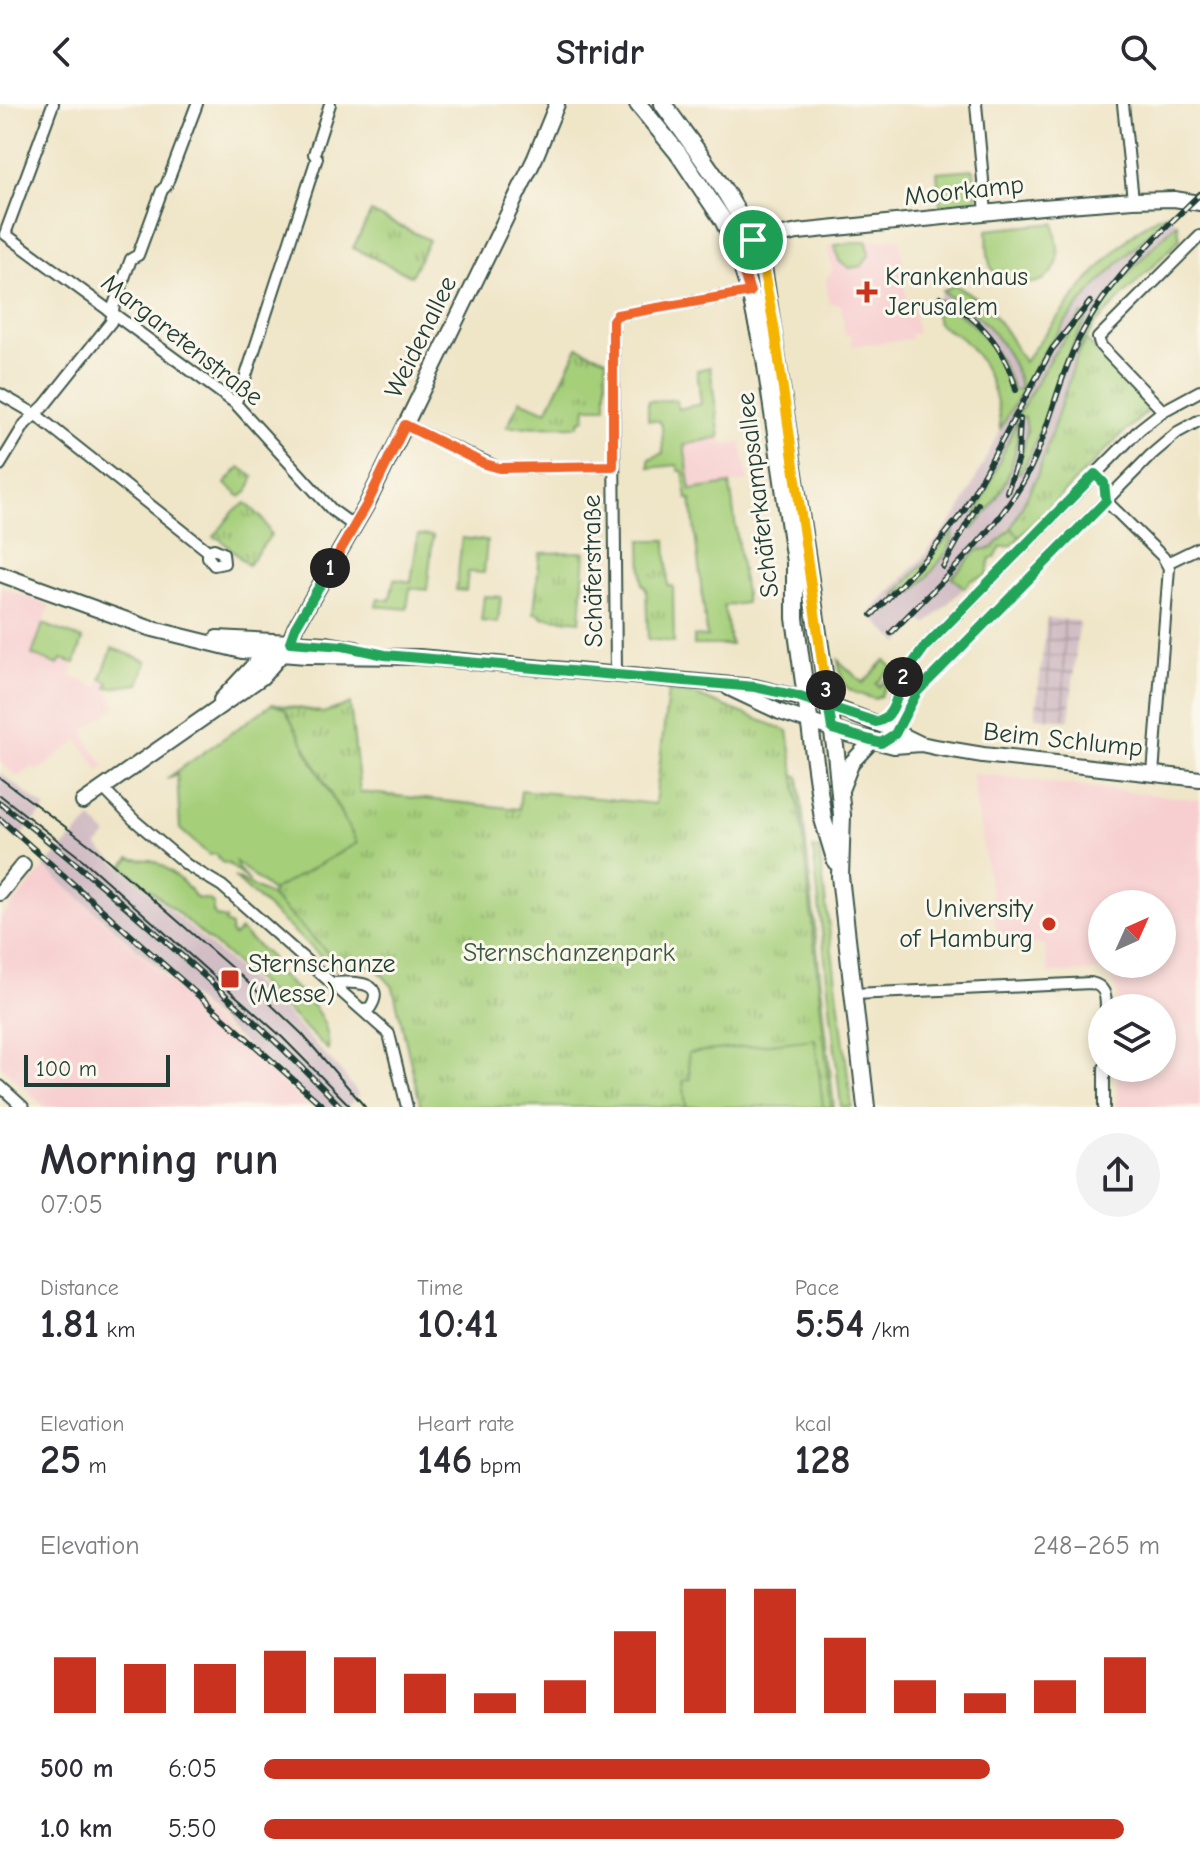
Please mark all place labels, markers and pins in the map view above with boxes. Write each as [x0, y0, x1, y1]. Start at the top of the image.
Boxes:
pin [719, 206, 787, 274]
place label: Krankenhaus Jerusalem [885, 262, 1028, 322]
marker: Krankenhaus Jerusalem [856, 281, 878, 303]
pin: 1 [310, 548, 350, 588]
pin: 2 [883, 657, 923, 697]
pin: 3 [806, 670, 846, 710]
place label: University of Hamburg [899, 894, 1033, 954]
marker: University of Hamburg [1040, 915, 1058, 933]
place label: Sternschanze (Messe) [248, 949, 395, 1009]
marker: Sternschanze (Messe) [219, 968, 241, 990]

